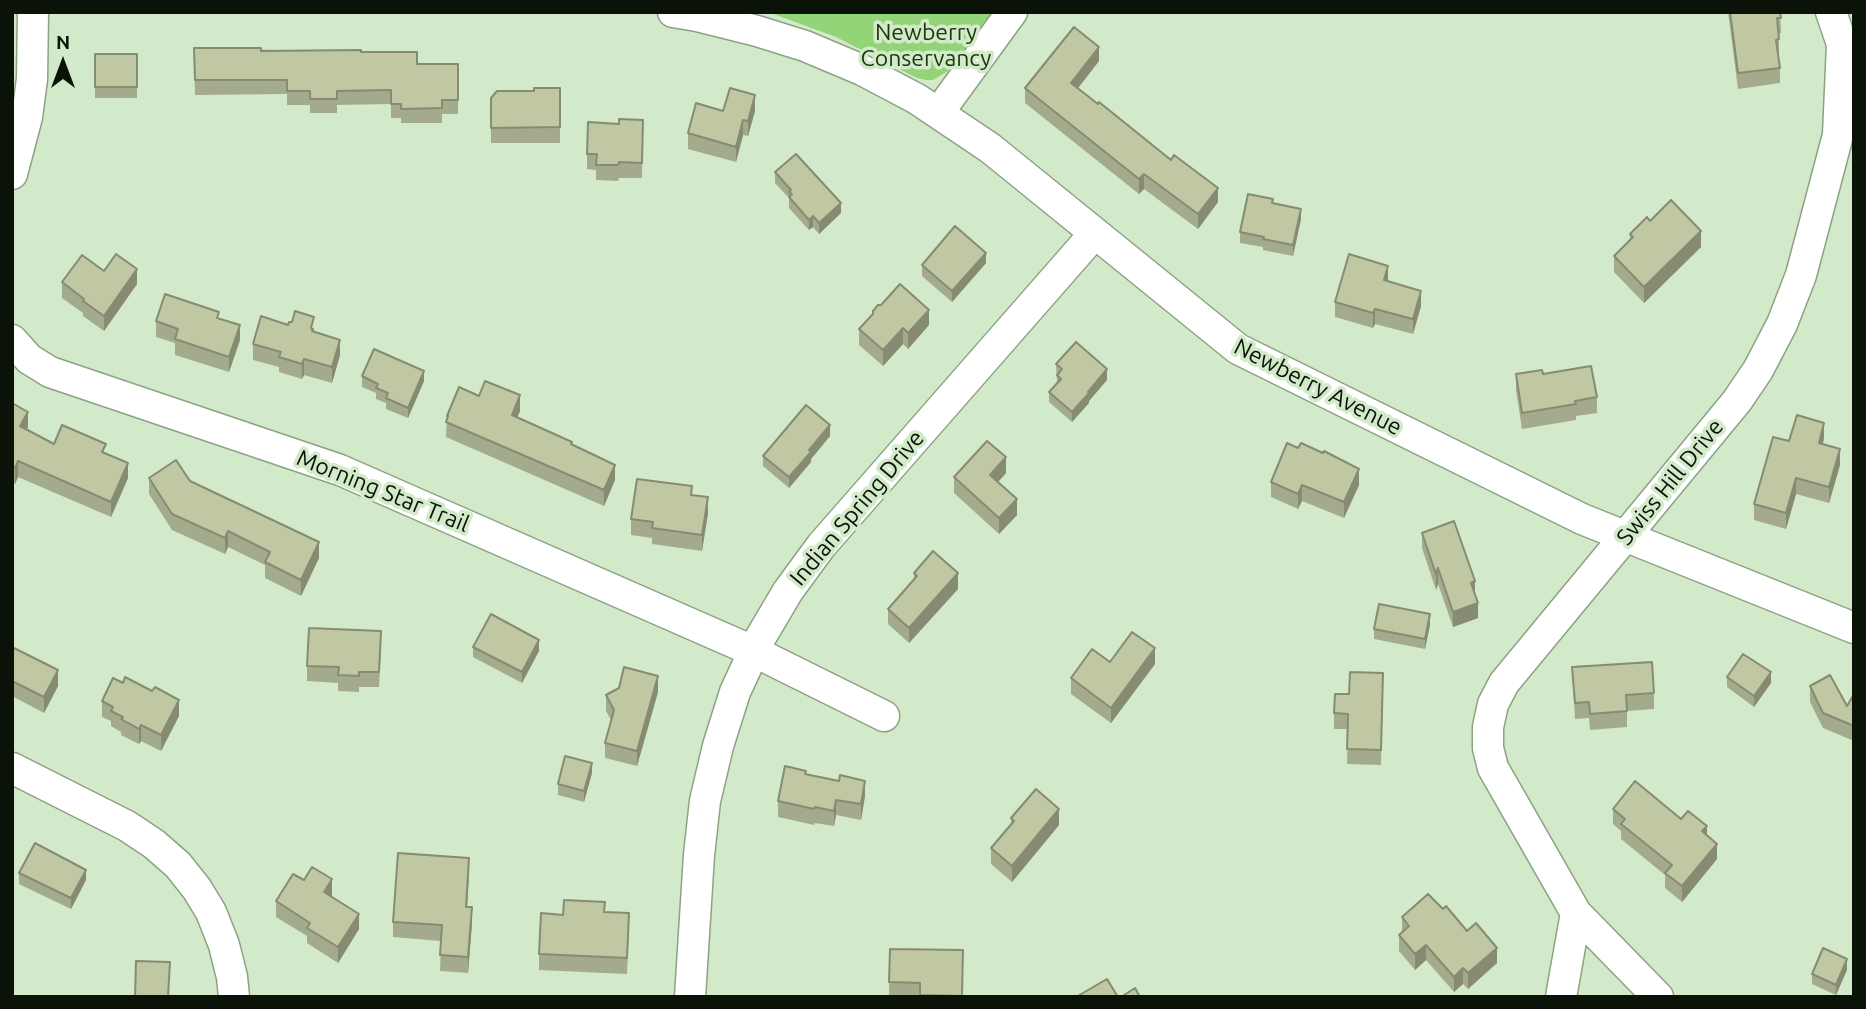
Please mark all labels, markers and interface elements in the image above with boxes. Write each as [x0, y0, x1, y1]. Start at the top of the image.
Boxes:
park label: Newberry Conservancy [861, 18, 991, 72]
north arrow [28, 28, 98, 98]
text: N [56, 31, 70, 53]
street label: Newberry Avenue [1229, 333, 1407, 441]
street label: Swiss Hill Drive [1611, 413, 1729, 551]
street label: Indian Spring Drive [784, 425, 930, 591]
street label: Morning Star Trail [293, 444, 473, 538]

